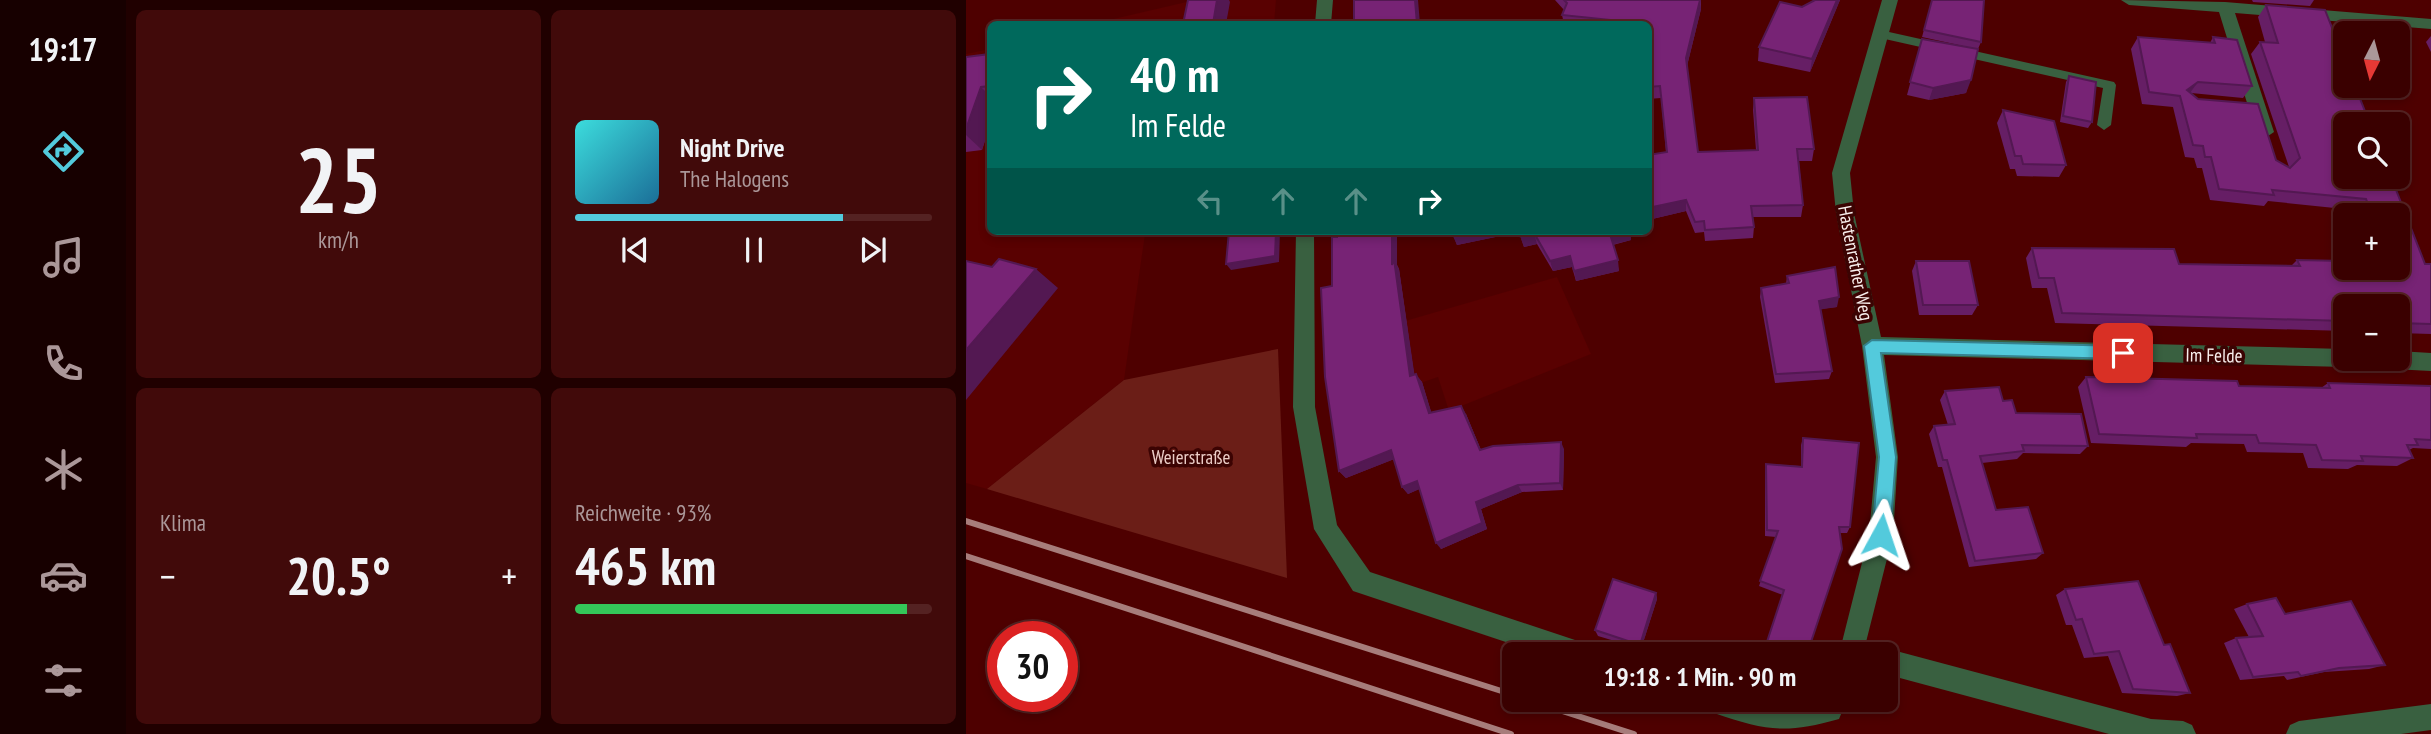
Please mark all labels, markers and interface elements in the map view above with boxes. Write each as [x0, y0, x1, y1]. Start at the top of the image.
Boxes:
north arrow [2333, 21, 2410, 98]
map controls [2333, 21, 2410, 371]
text: 19:17 [28, 28, 98, 70]
text: 40 m [1130, 42, 1219, 106]
icon: right [1015, 49, 1106, 140]
text: Im Felde [1130, 104, 1226, 146]
button: search [2333, 112, 2410, 189]
text: 25 [295, 120, 382, 238]
icon: directions [39, 127, 88, 176]
text: Night Drive [680, 131, 785, 164]
text: The Halogens [680, 164, 789, 193]
icon: left [1191, 182, 1229, 220]
icon: ahead [1264, 182, 1302, 220]
icon: ahead [1337, 182, 1375, 220]
icon: right [1410, 182, 1448, 220]
street label: Hastenrather Weg [1833, 203, 1879, 323]
button: + [2333, 203, 2410, 280]
text: km/h [318, 225, 359, 254]
icon: previous [616, 231, 654, 269]
icon: pause [735, 231, 773, 269]
icon: next [854, 231, 892, 269]
icon: music [39, 233, 88, 282]
button: − [2333, 294, 2410, 371]
pin [2093, 323, 2153, 383]
icon: arrive [2104, 334, 2142, 372]
icon: phone [39, 339, 88, 388]
street label: Im Felde [2185, 343, 2243, 367]
icon: climate [39, 445, 88, 494]
park label: Weierstraße [1152, 445, 1230, 469]
text: Reichweite · 93% [575, 498, 711, 527]
position arrow [1844, 498, 1918, 572]
text: Klima [160, 508, 206, 537]
text: 465 km [575, 532, 716, 599]
text: 20.5° [286, 542, 391, 609]
icon: car [39, 551, 88, 600]
text: − [160, 551, 176, 600]
text: + [501, 551, 517, 600]
speed limit sign: 30 [987, 621, 1078, 712]
icon: filters [39, 656, 88, 705]
text: 19:18 · 1 Min. · 90 m [1604, 660, 1796, 693]

